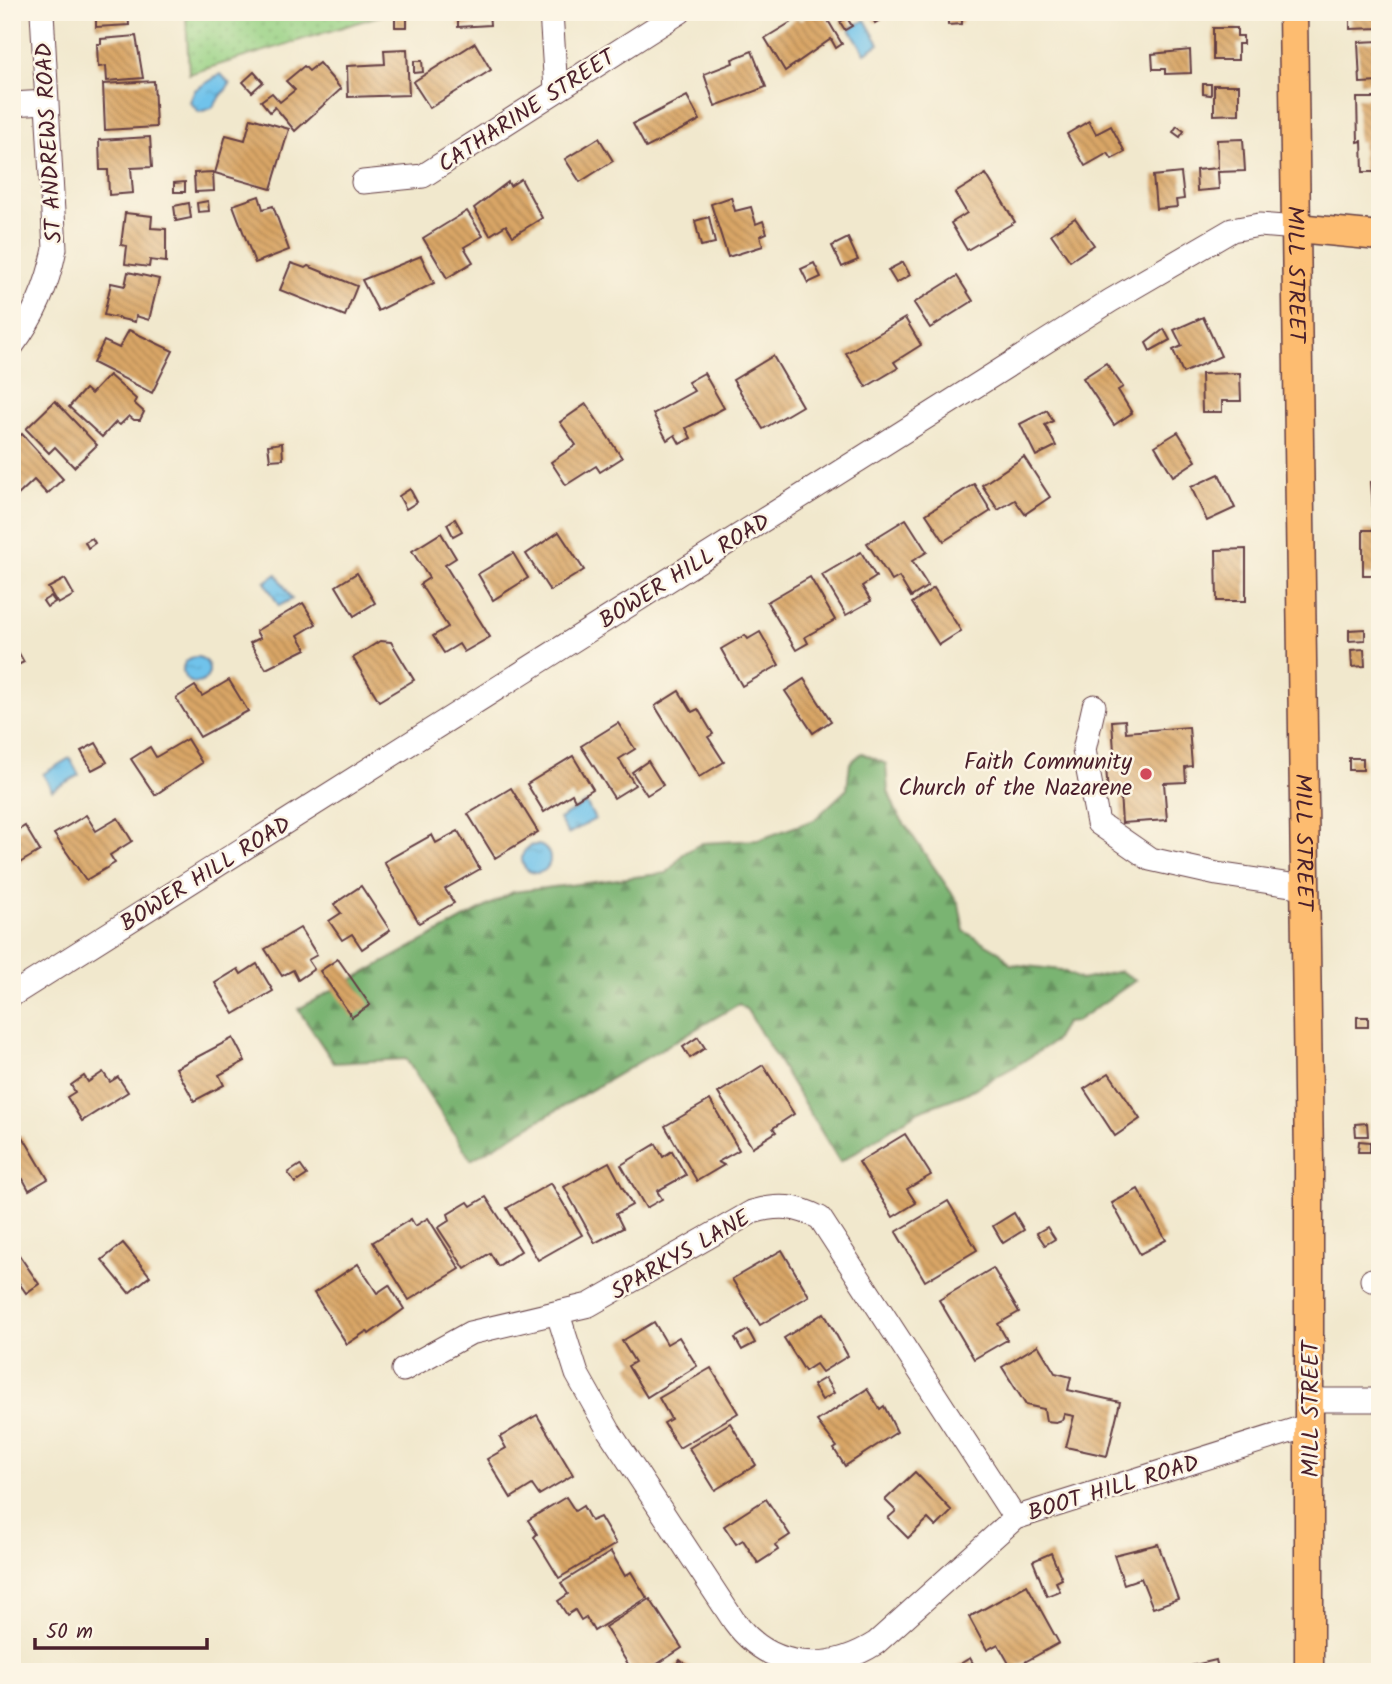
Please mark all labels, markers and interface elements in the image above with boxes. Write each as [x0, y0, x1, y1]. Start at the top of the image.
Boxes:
street label: CATHARINE STREET [431, 40, 624, 183]
street label: ST ANDREWS ROAD [27, 42, 73, 244]
street label: MILL STREET [1276, 205, 1314, 344]
street label: BOWER HILL ROAD [592, 504, 778, 639]
place label: Faith Community Church of the Nazarene [899, 745, 1132, 807]
marker: Faith Community Church of the Nazarene [1138, 766, 1154, 782]
street label: MILL STREET [1284, 773, 1322, 912]
street label: BOWER HILL ROAD [113, 807, 299, 942]
street label: SPARKYS LANE [604, 1201, 758, 1310]
street label: MILL STREET [1294, 1339, 1330, 1477]
street label: BOOT HILL ROAD [1023, 1446, 1204, 1532]
scale bar [35, 1607, 206, 1651]
text: 50 m [46, 1616, 93, 1649]

